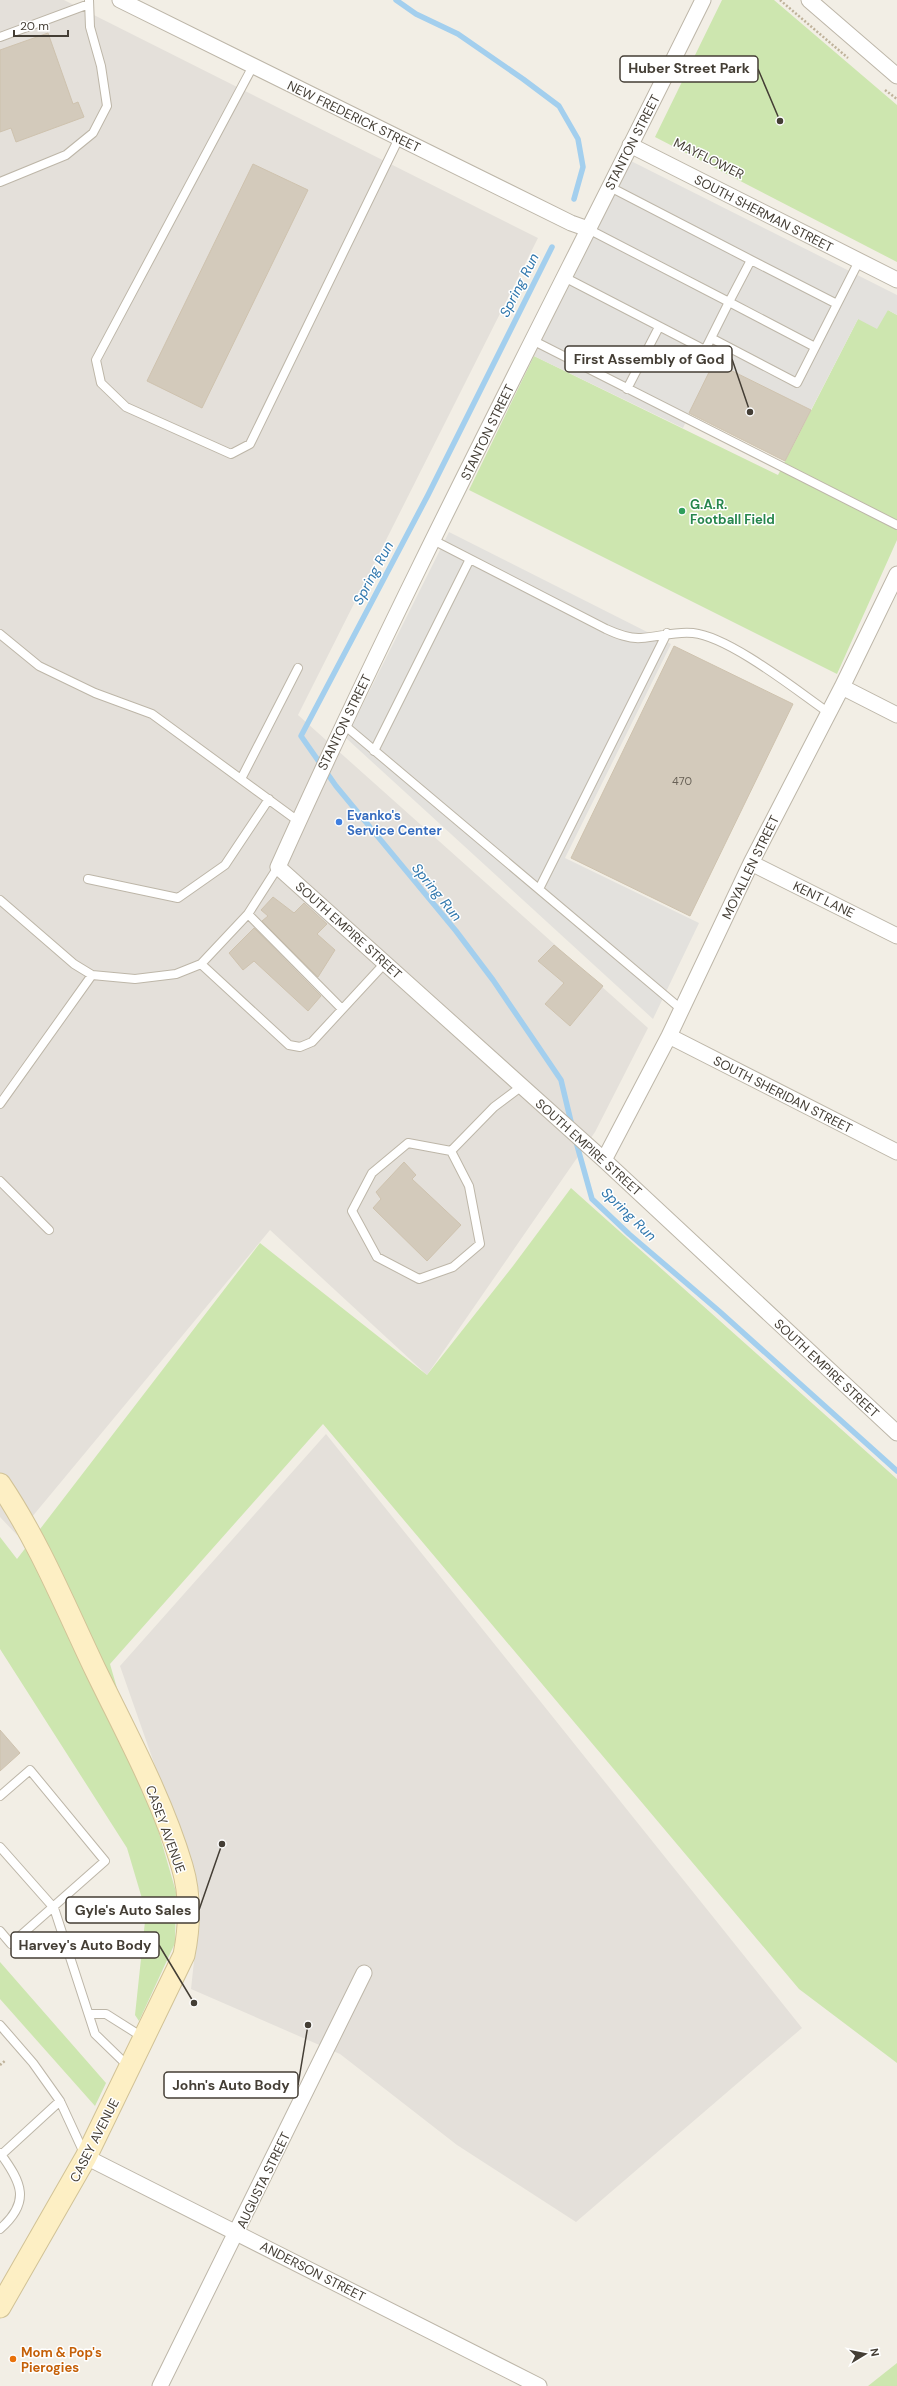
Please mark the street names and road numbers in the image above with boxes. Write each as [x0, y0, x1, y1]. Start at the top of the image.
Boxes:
street label: NEW FREDERICK STREET [284, 77, 423, 156]
street label: STANTON STREET [601, 92, 664, 193]
street label: MAYFLOWER [671, 134, 747, 183]
street label: SOUTH SHERMAN STREET [692, 171, 836, 256]
street label: STANTON STREET [457, 381, 518, 483]
street label: STANTON STREET [314, 671, 375, 773]
street label: MOYALLEN STREET [718, 813, 783, 922]
street label: KENT LANE [790, 877, 857, 922]
street label: SOUTH EMPIRE STREET [292, 878, 405, 983]
street label: SOUTH SHERIDAN STREET [710, 1052, 855, 1137]
street label: SOUTH EMPIRE STREET [532, 1095, 645, 1200]
street label: SOUTH EMPIRE STREET [771, 1315, 883, 1421]
street label: CASEY AVENUE [142, 1783, 189, 1875]
street label: CASEY AVENUE [66, 2095, 123, 2185]
street label: AUGUSTA STREET [233, 2129, 294, 2231]
street label: ANDERSON STREET [257, 2238, 368, 2305]

